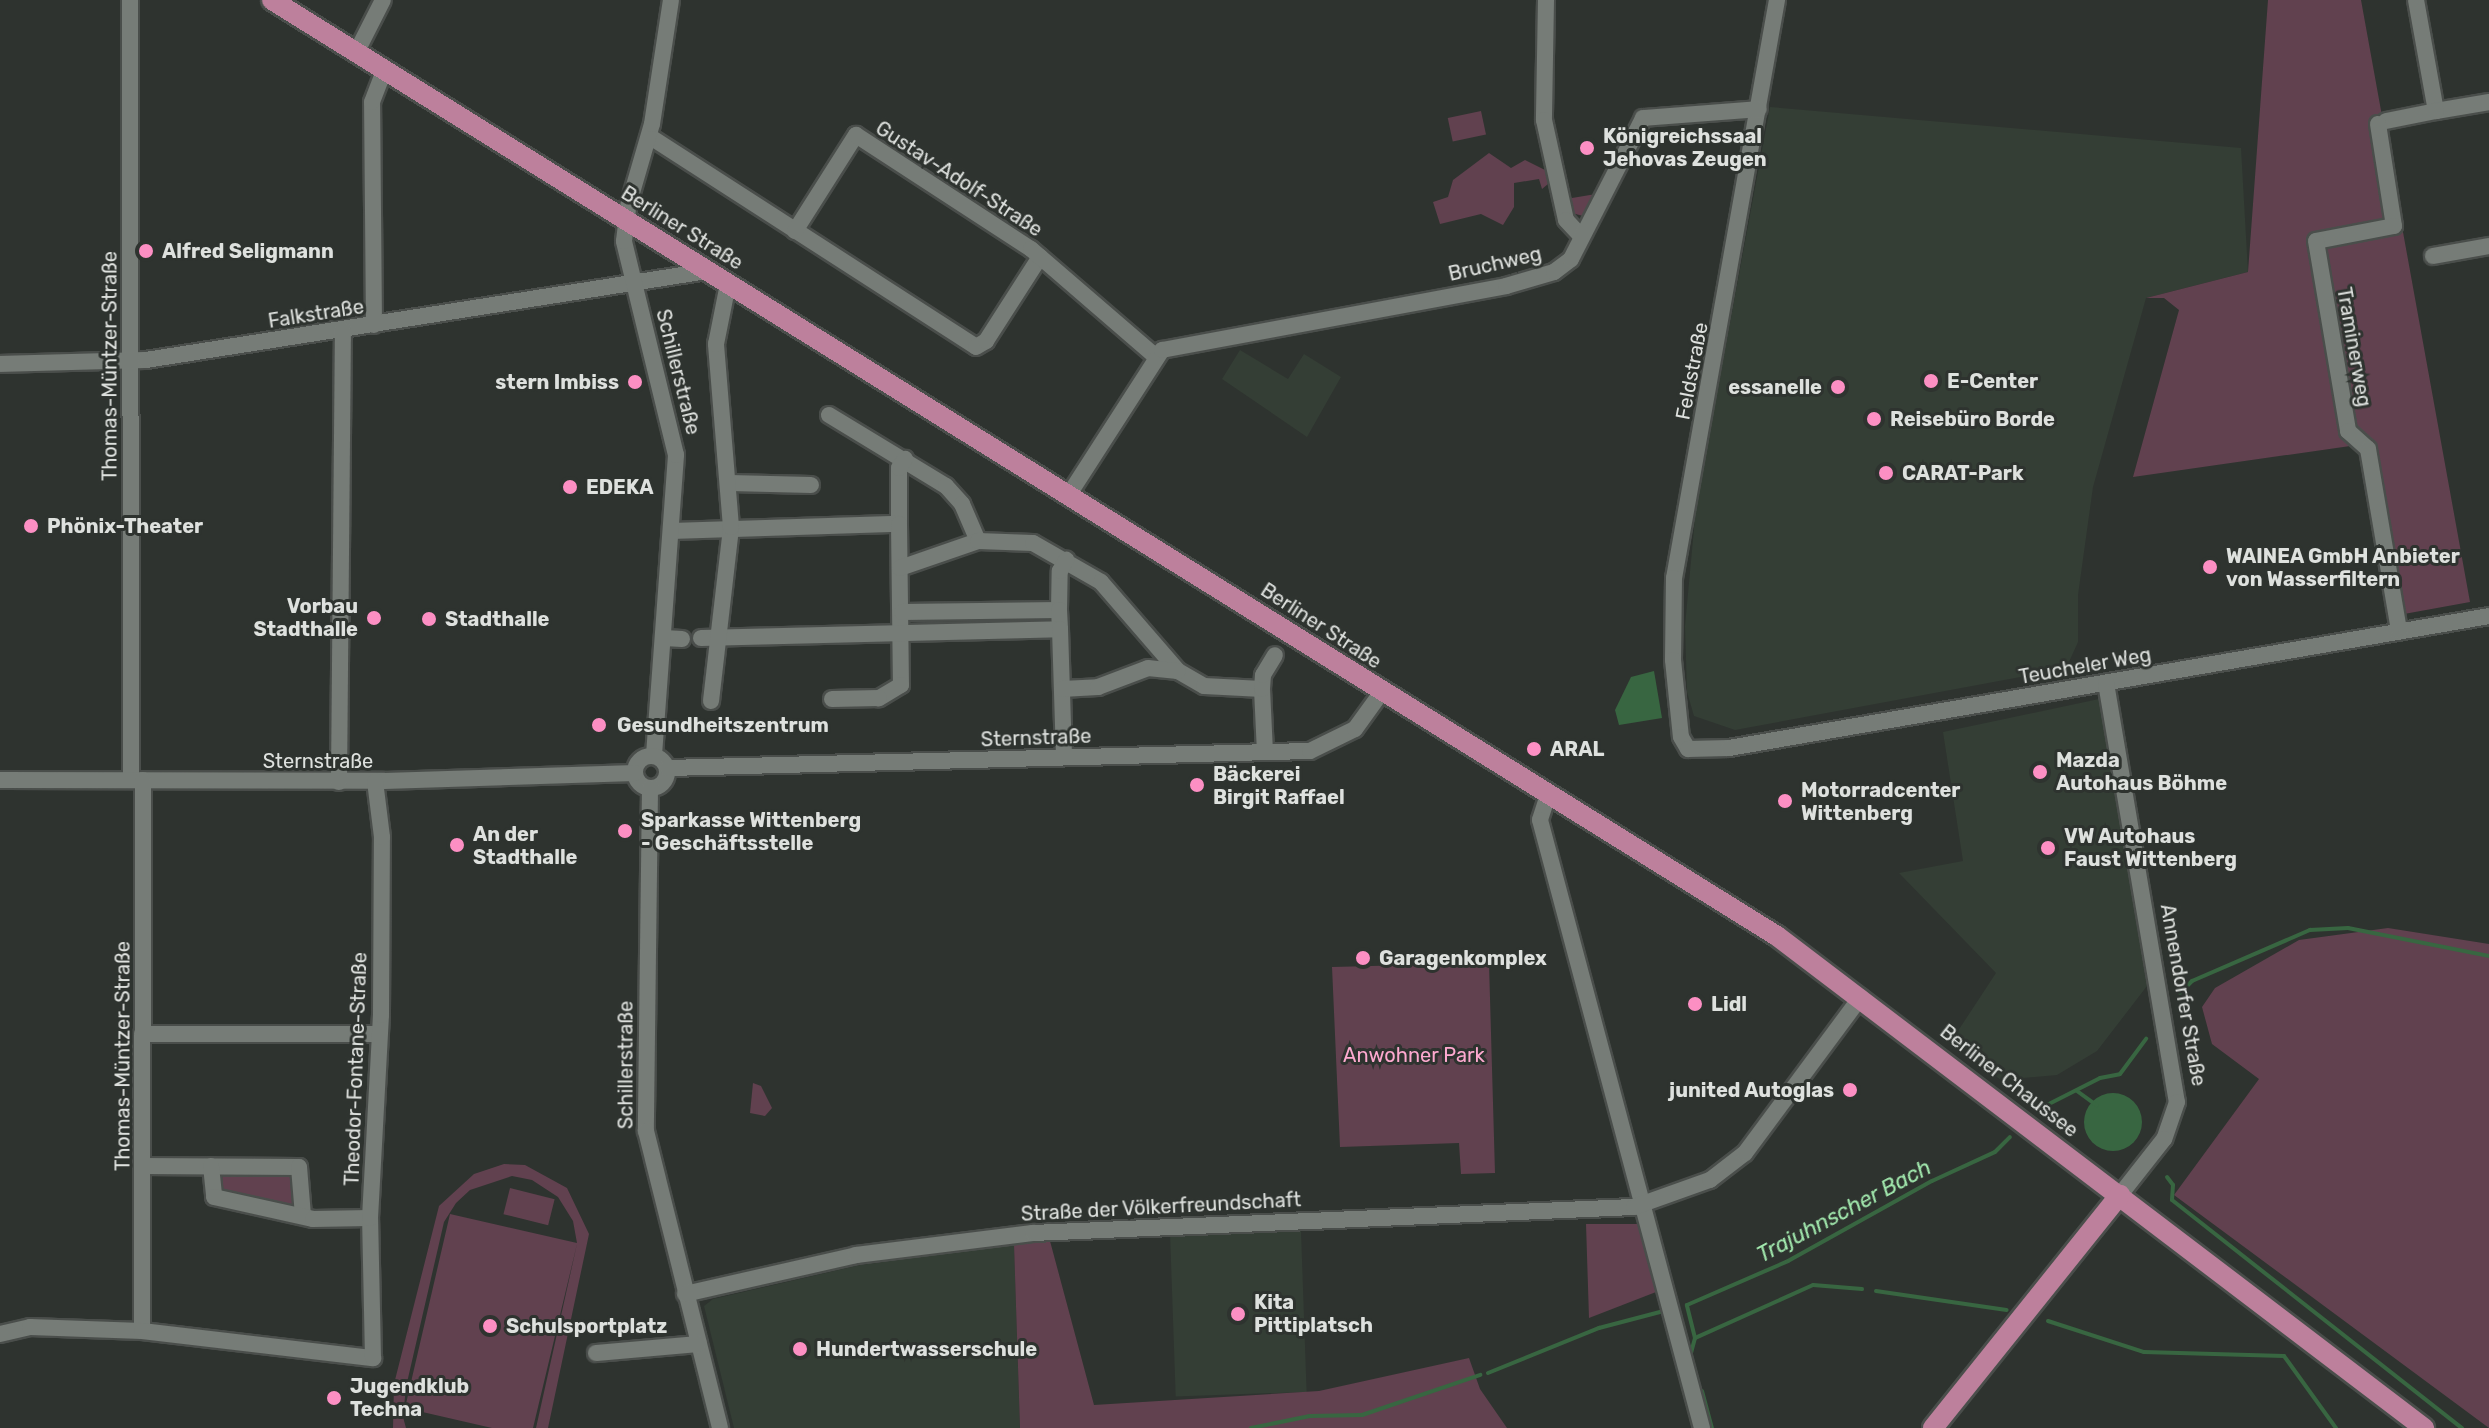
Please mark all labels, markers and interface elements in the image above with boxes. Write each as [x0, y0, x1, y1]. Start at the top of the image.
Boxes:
street label: Gustav-Adolf-Straße [871, 116, 1047, 242]
place label: Königreichssaal Jehovas Zeugen [1603, 124, 1767, 171]
marker: Königreichssaal Jehovas Zeugen [1578, 139, 1596, 157]
street label: Berliner Straße [617, 181, 747, 275]
place label: Alfred Seligmann [162, 239, 334, 263]
marker: Alfred Seligmann [137, 242, 155, 260]
street label: Bruchweg [1446, 242, 1544, 286]
street label: Thomas-Müntzer-Straße [98, 251, 122, 481]
street label: Traminerweg [2332, 285, 2376, 409]
street label: Falkstraße [266, 295, 366, 333]
street label: Schillerstraße [651, 307, 705, 437]
street label: Feldstraße [1671, 320, 1713, 422]
place label: E-Center [1947, 369, 2038, 393]
place label: stern Imbiss [495, 370, 619, 394]
marker: E-Center [1922, 372, 1940, 390]
marker: stern Imbiss [626, 373, 644, 391]
place label: essanelle [1728, 375, 1822, 399]
marker: essanelle [1829, 378, 1847, 396]
place label: Reisebüro Borde [1890, 407, 2055, 431]
marker: Reisebüro Borde [1865, 410, 1883, 428]
place label: CARAT-Park [1902, 461, 2024, 485]
marker: CARAT-Park [1877, 464, 1895, 482]
place label: EDEKA [586, 475, 653, 499]
marker: EDEKA [561, 478, 579, 496]
place label: Phönix-Theater [47, 514, 203, 538]
marker: Phönix-Theater [22, 517, 40, 535]
place label: WAINEA GmbH Anbieter von Wasserfiltern [2226, 544, 2461, 591]
marker: WAINEA GmbH Anbieter von Wasserfiltern [2201, 558, 2219, 576]
street label: Berliner Straße [1256, 578, 1386, 674]
place label: Vorbau Stadthalle [254, 594, 358, 641]
place label: Stadthalle [445, 607, 549, 631]
marker: Vorbau Stadthalle [365, 609, 383, 627]
marker: Stadthalle [420, 610, 438, 628]
street label: Teucheler Weg [2017, 642, 2153, 690]
place label: Gesundheitszentrum [617, 713, 829, 737]
marker: Gesundheitszentrum [588, 714, 610, 736]
street label: Sternstraße [980, 724, 1092, 752]
place label: ARAL [1550, 737, 1604, 761]
marker: ARAL [1525, 740, 1543, 758]
place label: Mazda Autohaus Böhme [2056, 748, 2227, 795]
street label: Sternstraße [263, 749, 373, 773]
place label: Bäckerei Birgit Raffael [1213, 762, 1345, 809]
marker: Mazda Autohaus Böhme [2031, 763, 2049, 781]
marker: Bäckerei Birgit Raffael [1188, 776, 1206, 794]
place label: Motorradcenter Wittenberg [1801, 778, 1960, 825]
marker: Motorradcenter Wittenberg [1776, 792, 1794, 810]
place label: Sparkasse Wittenberg - Geschäftsstelle [641, 808, 861, 855]
place label: An der Stadthalle [473, 822, 577, 869]
marker: Sparkasse Wittenberg - Geschäftsstelle [616, 822, 634, 840]
place label: VW Autohaus Faust Wittenberg [2064, 824, 2237, 871]
marker: An der Stadthalle [448, 836, 466, 854]
marker: VW Autohaus Faust Wittenberg [2039, 839, 2057, 857]
street label: Annendorfer Straße [2155, 902, 2211, 1088]
street label: Thomas-Müntzer-Straße [111, 941, 135, 1171]
place label: Garagenkomplex [1379, 946, 1547, 970]
marker: Garagenkomplex [1354, 949, 1372, 967]
street label: Theodor-Fontane-Straße [340, 952, 372, 1186]
place label: Lidl [1711, 992, 1747, 1016]
marker: Lidl [1686, 995, 1704, 1013]
street label: Schillerstraße [614, 1001, 638, 1129]
street label: Berliner Chaussee [1935, 1020, 2083, 1142]
park label: Anwohner Park [1343, 1043, 1485, 1067]
place label: junited Autoglas [1669, 1078, 1834, 1102]
marker: junited Autoglas [1841, 1081, 1859, 1099]
water label: Trajuhnscher Bach [1752, 1154, 1936, 1268]
street label: Straße der Völkerfreundschaft [1020, 1188, 1302, 1226]
place label: Kita Pittiplatsch [1254, 1290, 1373, 1337]
marker: Kita Pittiplatsch [1229, 1305, 1247, 1323]
place label: Schulsportplatz [506, 1314, 667, 1338]
marker: Schulsportplatz [481, 1317, 499, 1335]
place label: Hundertwasserschule [816, 1337, 1037, 1361]
marker: Hundertwasserschule [791, 1340, 809, 1358]
place label: Jugendklub Techna [350, 1374, 469, 1421]
marker: Jugendklub Techna [325, 1389, 343, 1407]

